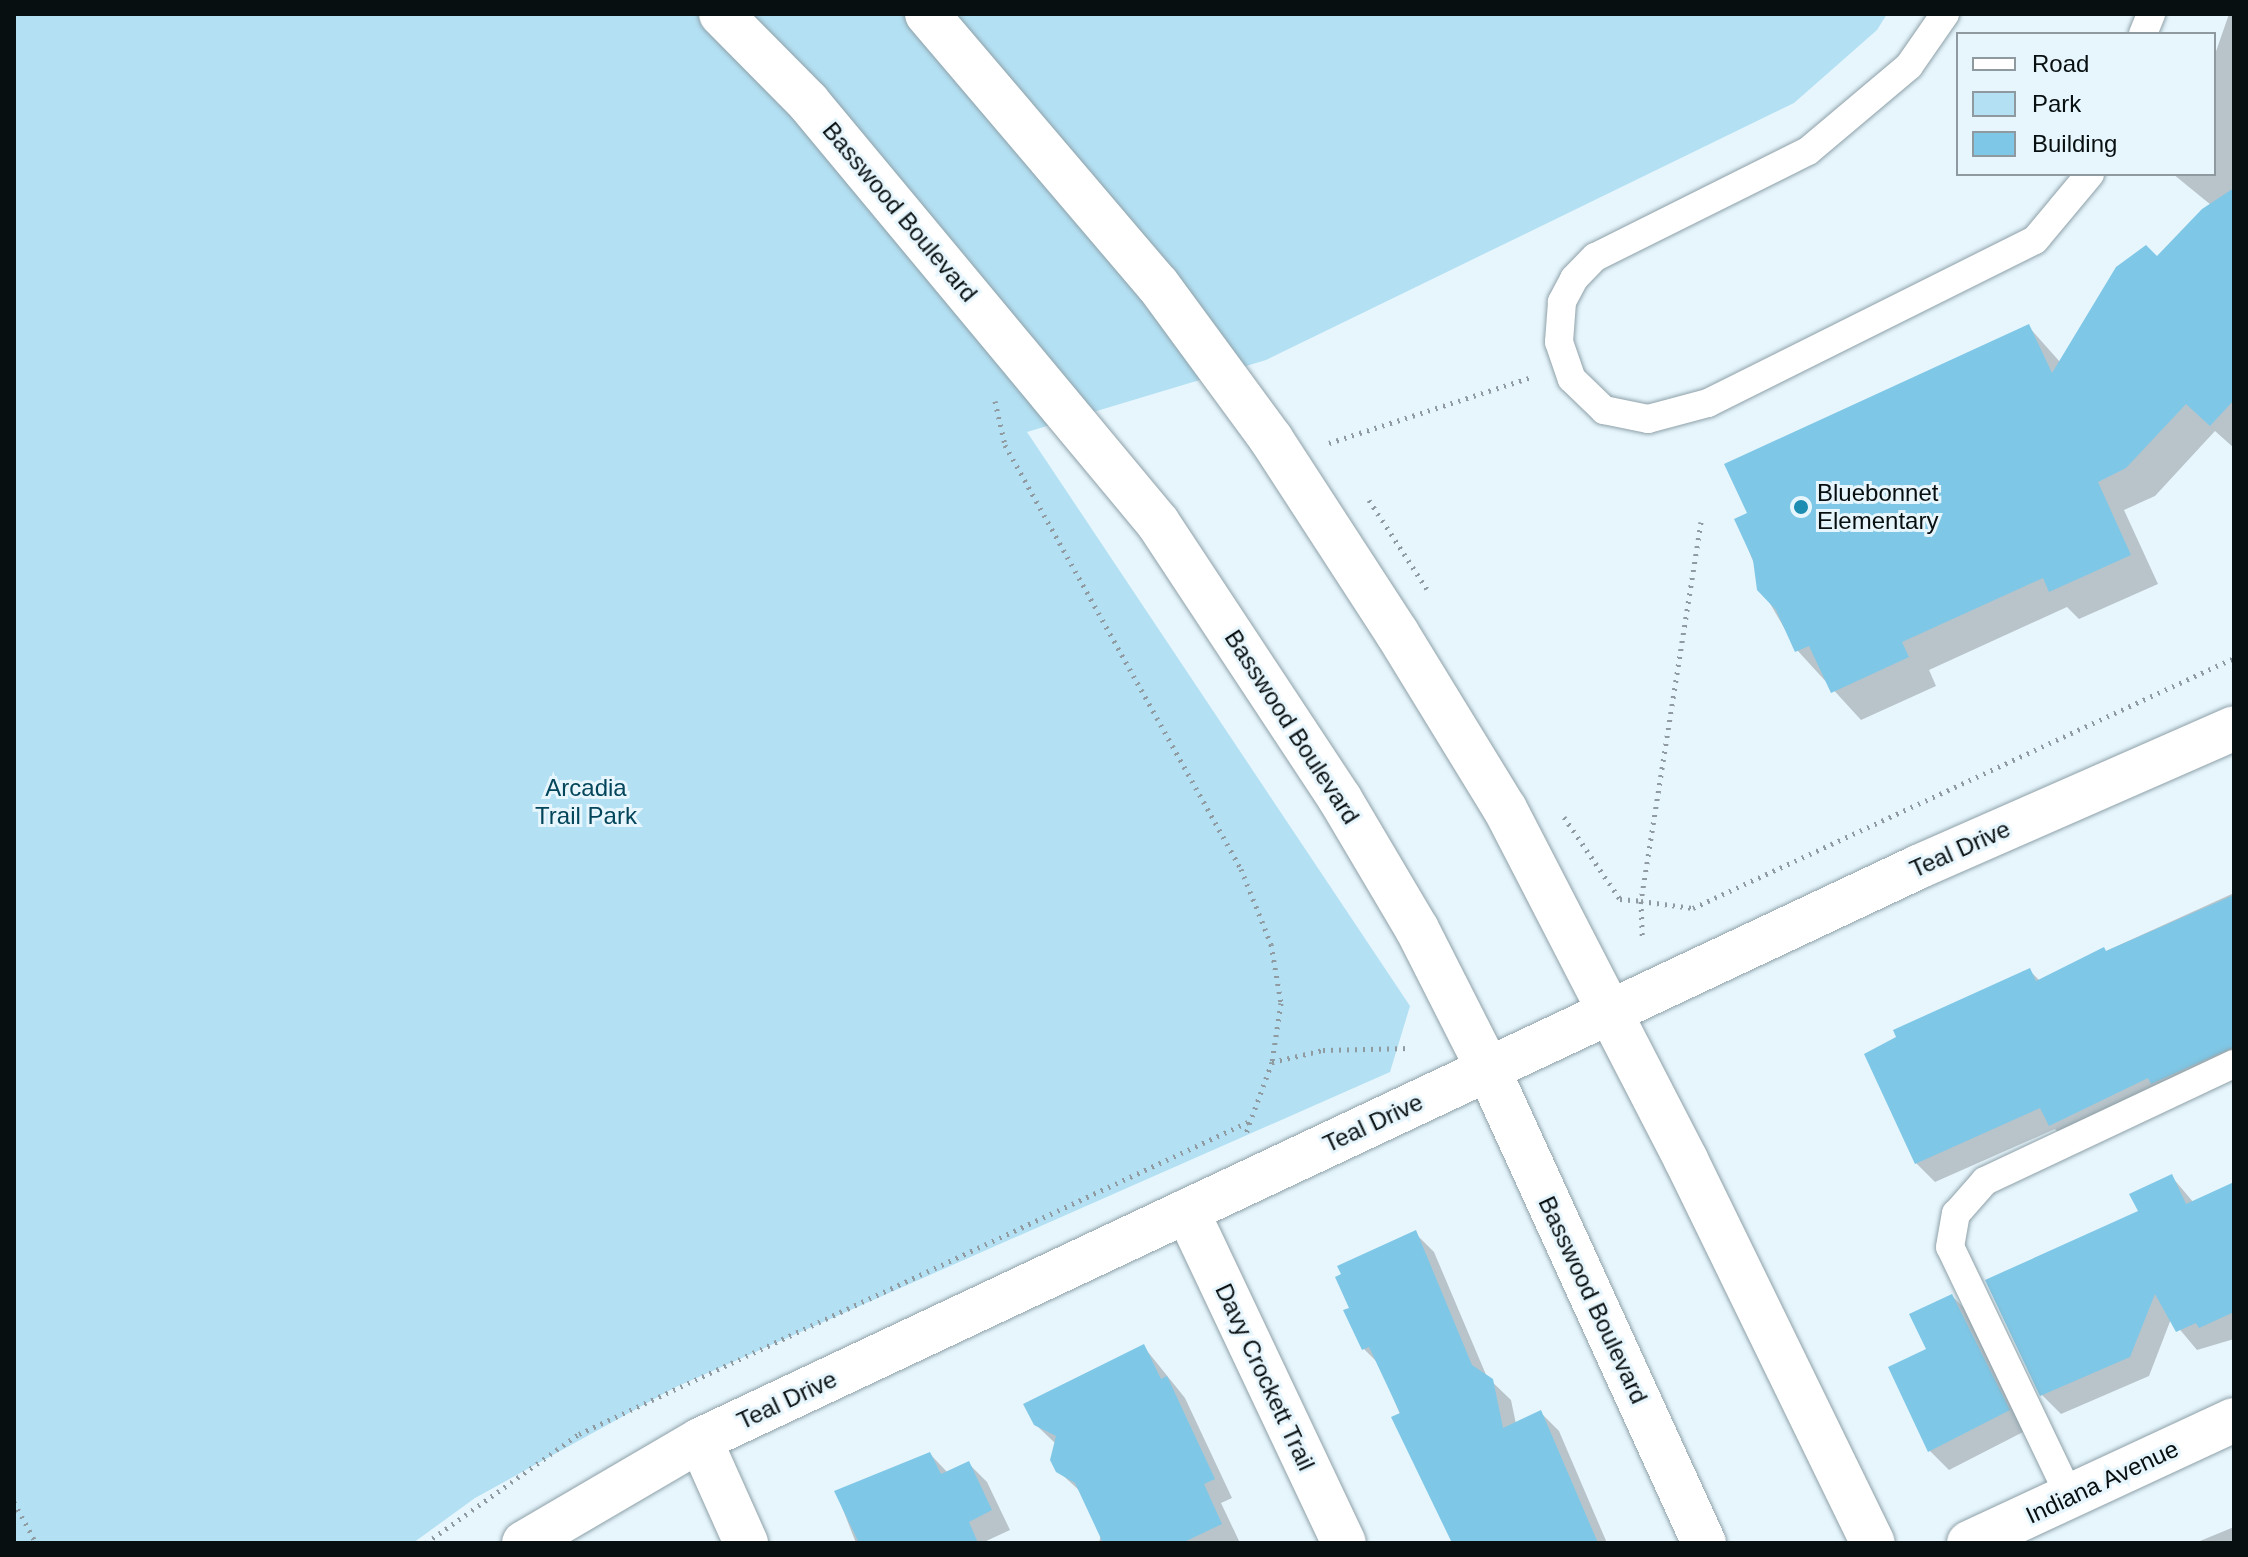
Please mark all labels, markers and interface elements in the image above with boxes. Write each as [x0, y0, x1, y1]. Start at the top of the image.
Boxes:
legend [1956, 32, 2216, 176]
text: Road [2032, 50, 2089, 77]
text: Park [2032, 90, 2081, 117]
street label: Basswood Boulevard [817, 116, 983, 308]
text: Building [2032, 130, 2117, 157]
place label: Bluebonnet Elementary [1817, 479, 1938, 535]
marker: Bluebonnet Elementary [1792, 498, 1810, 516]
street label: Basswood Boulevard [1219, 625, 1365, 829]
park label: Arcadia Trail Park [535, 774, 637, 830]
street label: Teal Drive [1905, 814, 2015, 884]
street label: Teal Drive [1319, 1087, 1427, 1159]
street label: Basswood Boulevard [1532, 1192, 1654, 1408]
street label: Davy Crockett Trail [1209, 1279, 1321, 1475]
street label: Teal Drive [733, 1364, 841, 1436]
street label: Indiana Avenue [2021, 1434, 2183, 1530]

